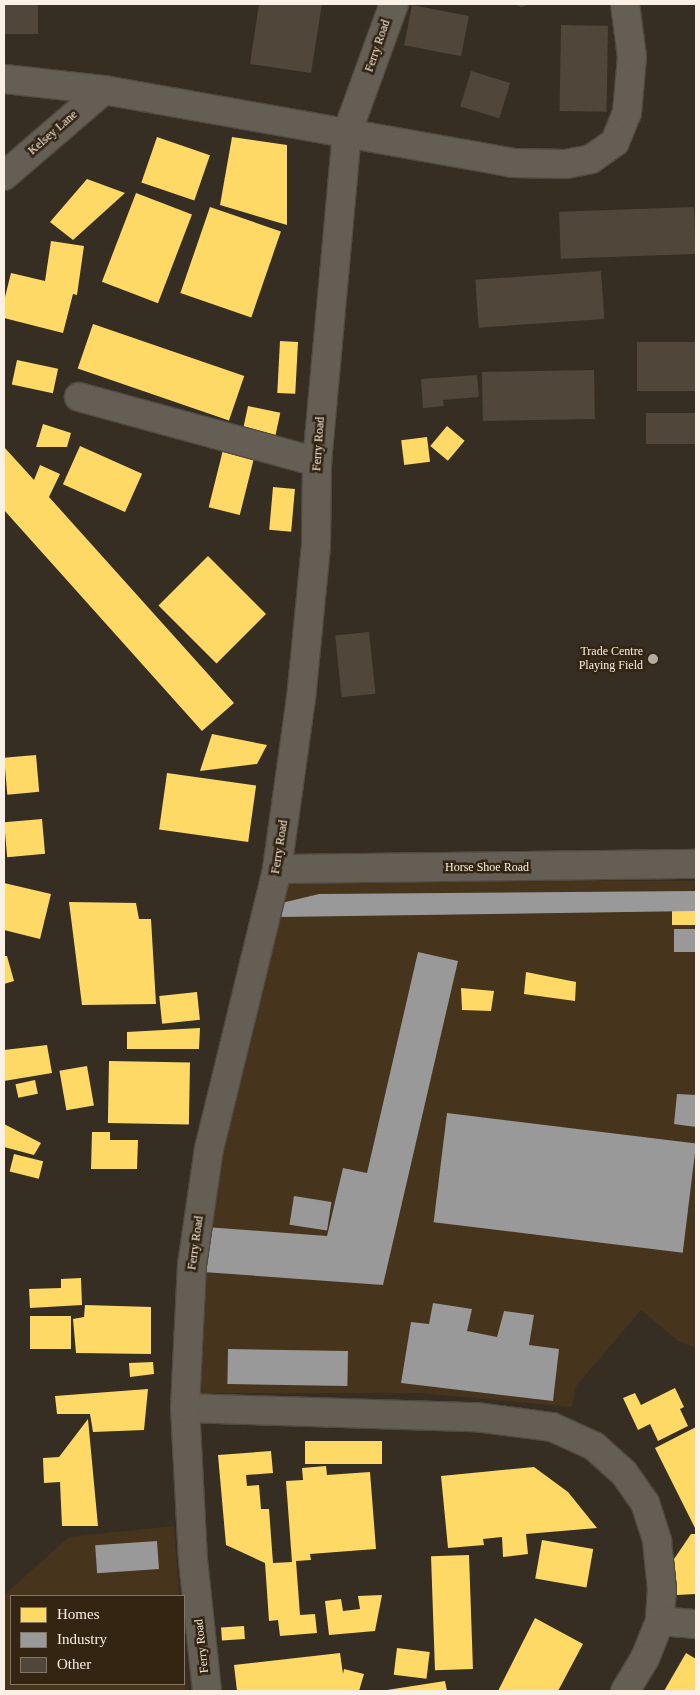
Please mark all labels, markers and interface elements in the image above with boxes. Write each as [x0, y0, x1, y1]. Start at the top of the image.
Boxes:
street label: Ferry Road [362, 18, 394, 74]
street label: Kelsey Lane [26, 108, 80, 158]
street label: Ferry Road [310, 416, 328, 472]
place label: Trade Centre Playing Field [579, 645, 643, 673]
marker: Trade Centre Playing Field [647, 653, 659, 665]
street label: Ferry Road [269, 819, 291, 875]
street label: Horse Shoe Road [445, 861, 529, 875]
street label: Ferry Road [185, 1215, 207, 1271]
legend [10, 1595, 185, 1685]
text: Homes [57, 1606, 100, 1622]
street label: Ferry Road [192, 1618, 212, 1674]
text: Industry [57, 1631, 107, 1647]
text: Other [57, 1656, 91, 1672]

